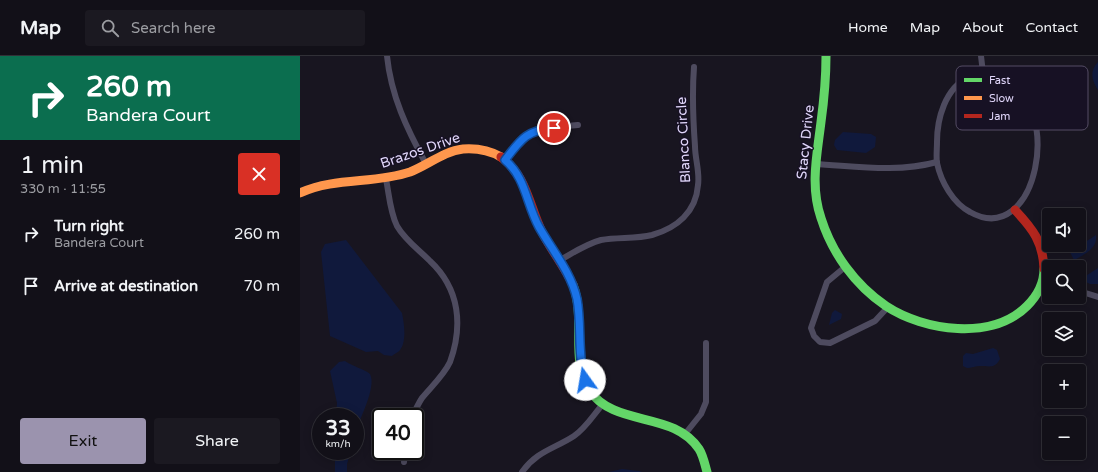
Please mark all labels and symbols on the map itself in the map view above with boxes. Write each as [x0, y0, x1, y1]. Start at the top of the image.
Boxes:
legend [956, 66, 1088, 130]
text: Fast [989, 74, 1010, 87]
text: Slow [989, 92, 1014, 105]
street label: Blanco Circle [673, 96, 694, 184]
street label: Stacy Drive [793, 104, 818, 180]
text: Jam [989, 110, 1010, 123]
pin [537, 111, 571, 145]
street label: Brazos Drive [378, 129, 462, 172]
position arrow [564, 359, 606, 401]
speed limit sign: 40 [372, 408, 424, 460]

